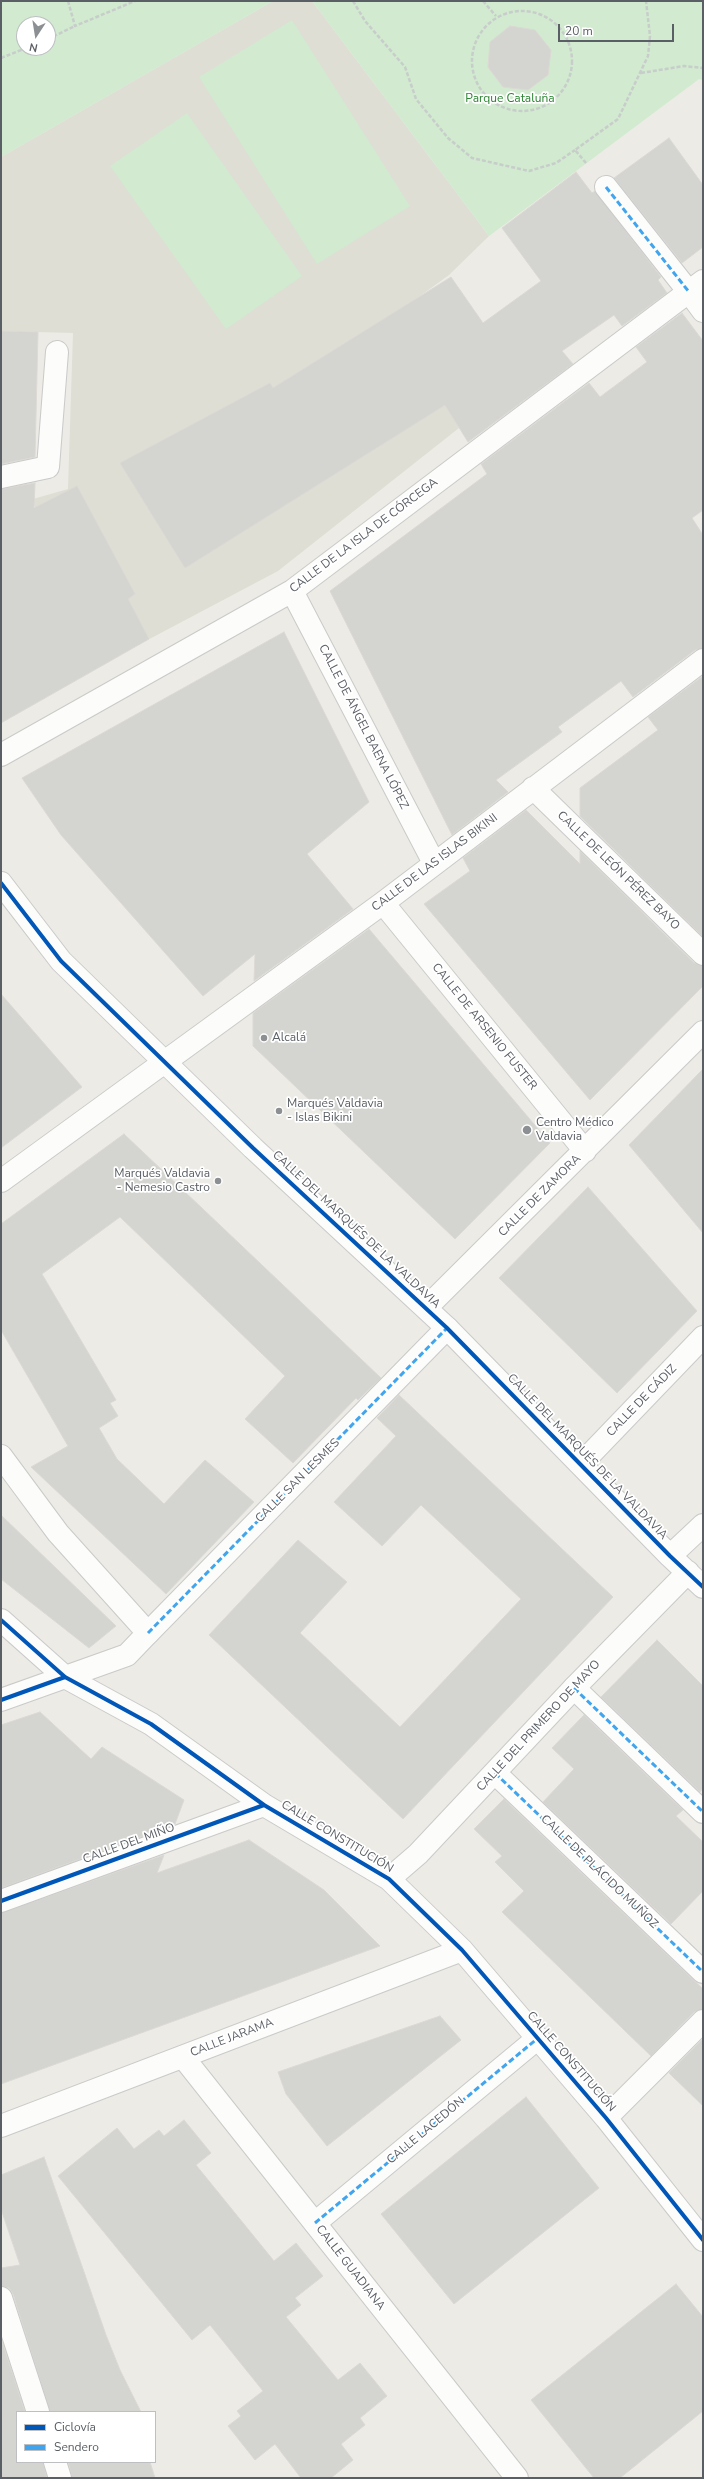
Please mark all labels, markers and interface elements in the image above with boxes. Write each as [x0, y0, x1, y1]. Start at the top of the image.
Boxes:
north arrow [16, 16, 56, 56]
scale bar [560, 16, 676, 42]
text: 20 m [565, 23, 593, 39]
text: N [28, 39, 39, 55]
park label: Parque Cataluña [465, 92, 555, 106]
street label: CALLE DE LA ISLA DE CÓRCEGA [287, 476, 441, 596]
street label: CALLE DE ÁNGEL BAENA LÓPEZ [315, 642, 411, 812]
street label: CALLE DE LEÓN PÉREZ BAYO [554, 809, 682, 933]
street label: CALLE DE LAS ISLAS BIKINI [369, 811, 501, 915]
street label: CALLE DE ARSENIO FUSTER [428, 961, 540, 1093]
place label: Alcalá [272, 1031, 306, 1045]
marker: Alcalá [259, 1033, 269, 1043]
place label: Marqués Valdavia - Islas Bikini [287, 1097, 383, 1125]
marker: Marqués Valdavia - Islas Bikini [274, 1106, 284, 1116]
place label: Centro Médico Valdavia [536, 1116, 614, 1144]
marker: Centro Médico Valdavia [521, 1124, 533, 1136]
street label: CALLE DEL MARQUÉS DE LA VALDAVIA [269, 1148, 443, 1312]
street label: CALLE DE ZAMORA [496, 1152, 584, 1240]
place label: Marqués Valdavia - Nemesio Castro [114, 1167, 210, 1195]
marker: Marqués Valdavia - Nemesio Castro [213, 1176, 223, 1186]
street label: CALLE DE CÁDIZ [604, 1362, 680, 1440]
street label: CALLE DEL MARQUÉS DE LA VALDAVIA [504, 1371, 670, 1543]
street label: CALLE SAN LESMES [253, 1436, 343, 1526]
street label: CALLE DEL PRIMERO DE MAYO [474, 1657, 604, 1795]
street label: CALLE CONSTITUCIÓN [278, 1798, 396, 1876]
street label: CALLE DE PLÁCIDO MUÑOZ [537, 1812, 661, 1932]
street label: CALLE DEL MIÑO [81, 1821, 177, 1867]
street label: CALLE CONSTITUCIÓN [523, 2009, 619, 2115]
street label: CALLE JARAMA [188, 2016, 276, 2060]
street label: CALLE LACEDÓN [384, 2094, 468, 2168]
street label: CALLE GUADIANA [312, 2223, 388, 2313]
legend [16, 2411, 156, 2463]
text: Ciclovía [54, 2419, 96, 2435]
text: Sendero [54, 2439, 99, 2455]

